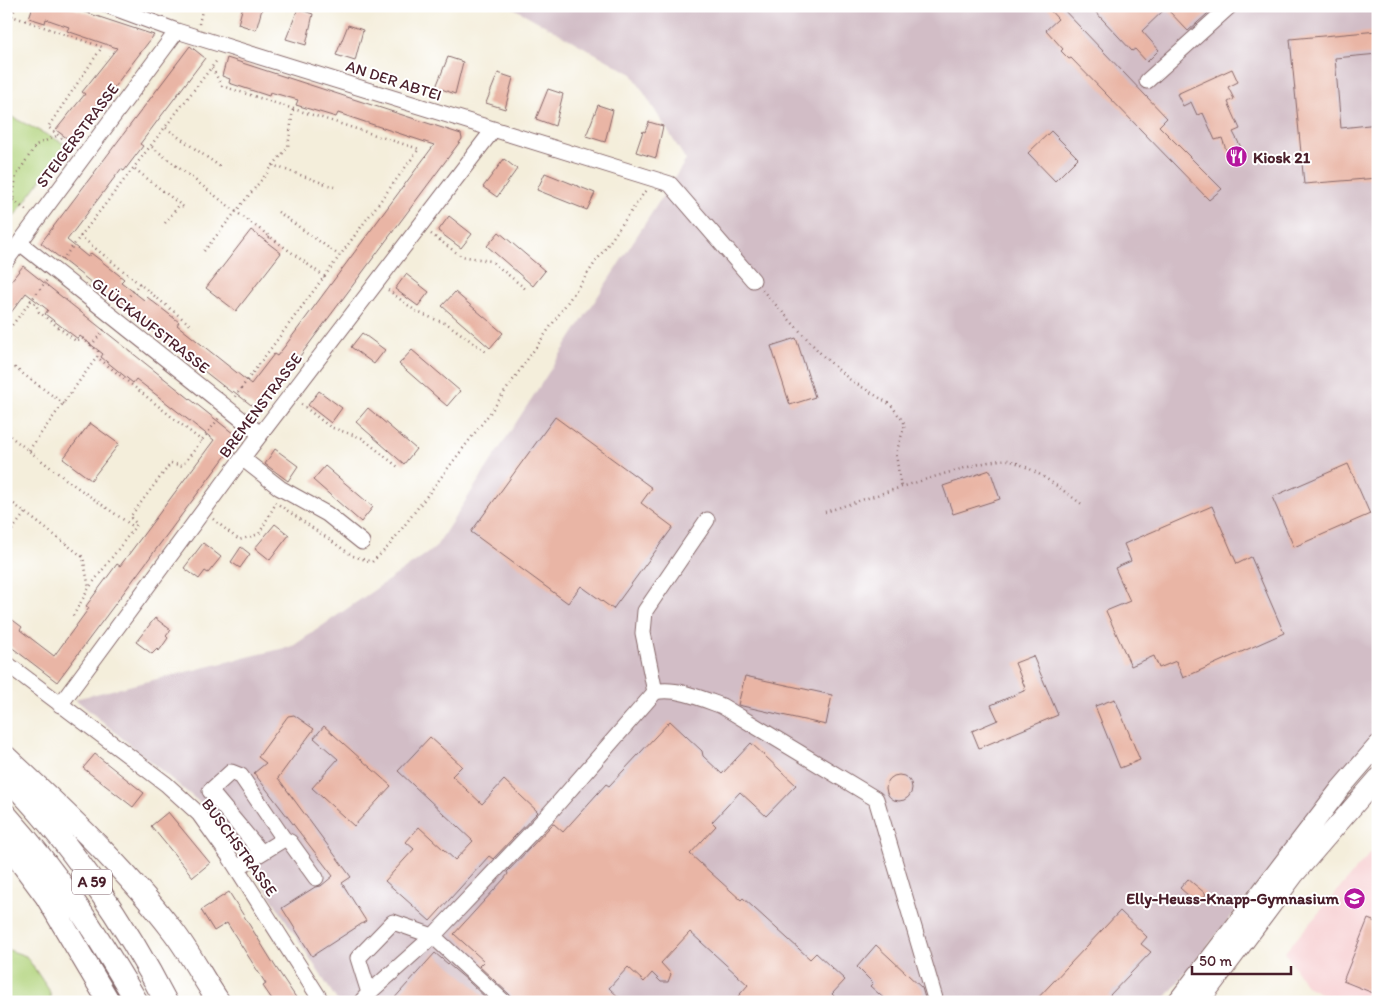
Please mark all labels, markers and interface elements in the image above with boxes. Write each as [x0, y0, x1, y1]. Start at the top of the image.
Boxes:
street label: AN DER ABTEI [343, 56, 444, 105]
street label: STEIGERSTRASSE [32, 80, 123, 191]
restaurant icon: Kiosk 21 [1225, 145, 1249, 169]
place label: Kiosk 21 [1253, 148, 1311, 167]
street label: GLÜCKAUFSTRASSE [88, 273, 214, 377]
street label: BREMENSTRASSE [215, 349, 306, 461]
street label: BUSCHSTRASSE [198, 795, 281, 900]
road number: A 59 [72, 870, 112, 894]
school or university icon: Elly-Heuss-Knapp-Gymnasium [1343, 886, 1367, 910]
place label: Elly-Heuss-Knapp-Gymnasium [1126, 889, 1340, 909]
scale bar [1192, 943, 1290, 975]
text: 50 m [1199, 952, 1232, 970]

